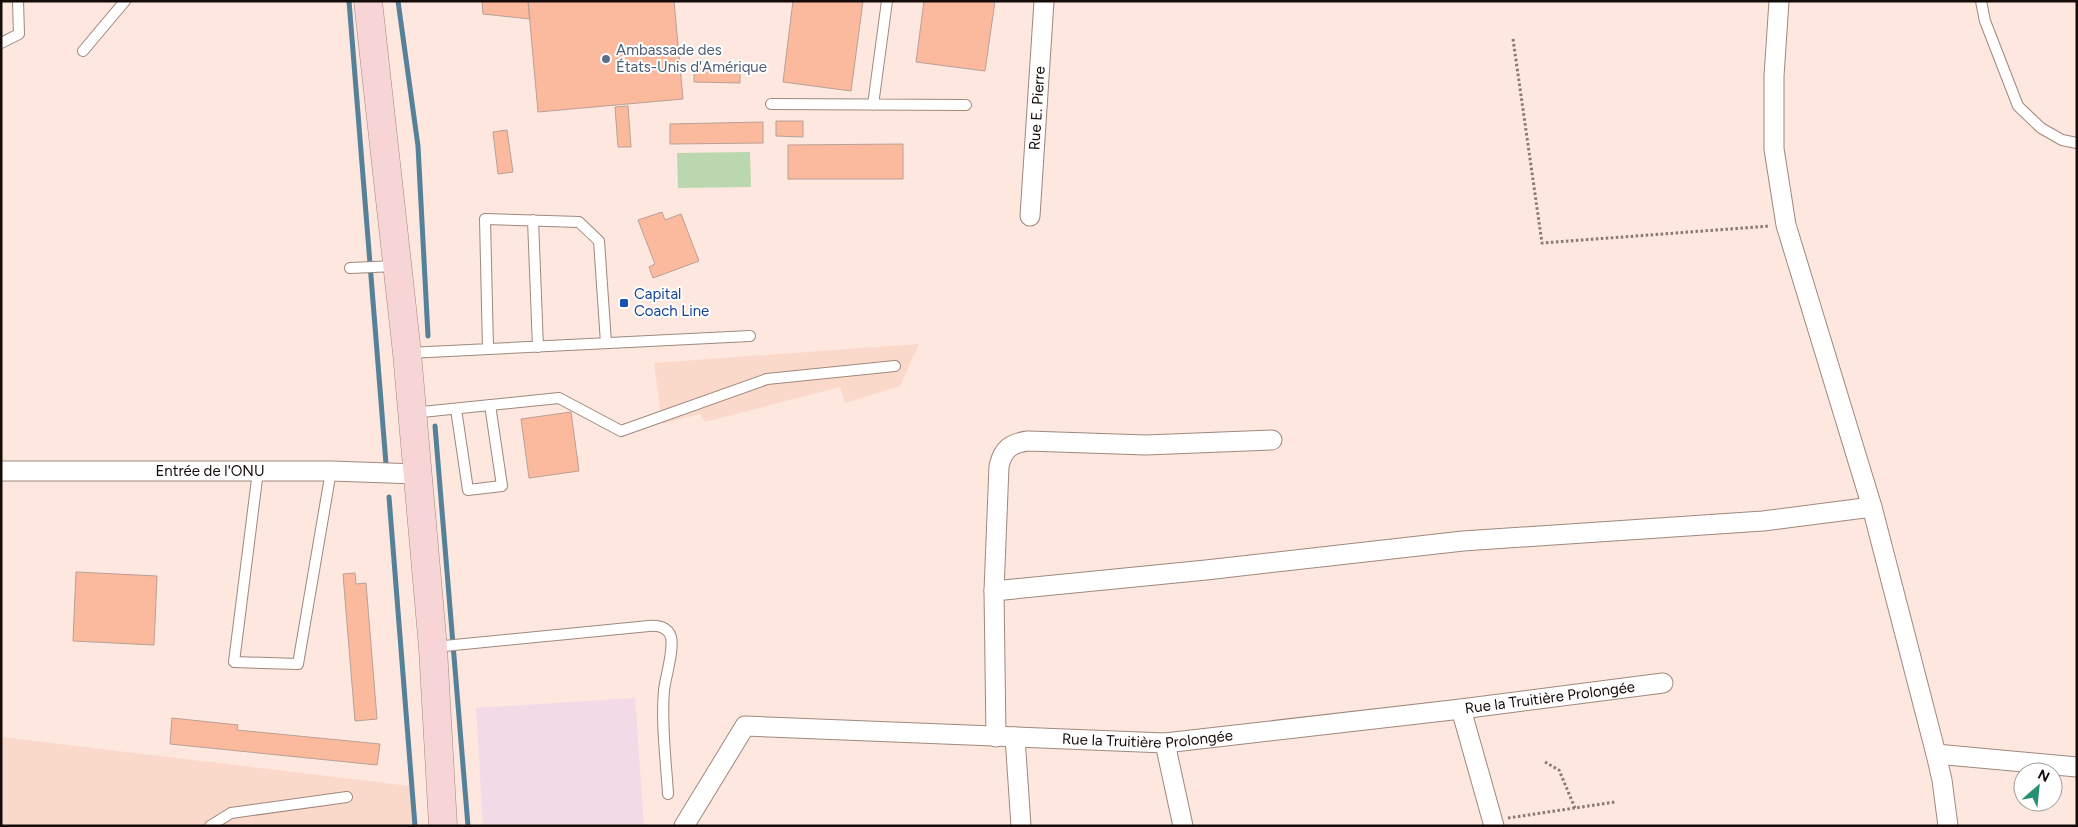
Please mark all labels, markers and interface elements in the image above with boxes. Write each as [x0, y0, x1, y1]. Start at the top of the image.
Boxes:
place label: Ambassade des États-Unis d'Amérique [616, 41, 767, 76]
marker: Ambassade des États-Unis d'Amérique [600, 53, 612, 65]
street label: Rue E. Pierre [1025, 66, 1049, 151]
place label: Capital Coach Line [634, 285, 709, 320]
marker: Capital Coach Line [618, 297, 630, 309]
street label: Entrée de l'ONU [155, 462, 265, 480]
street label: Rue la Truitière Prolongée [1464, 678, 1636, 717]
street label: Rue la Truitière Prolongée [1062, 726, 1234, 752]
north arrow [2013, 762, 2063, 812]
text: N [2035, 766, 2052, 786]

